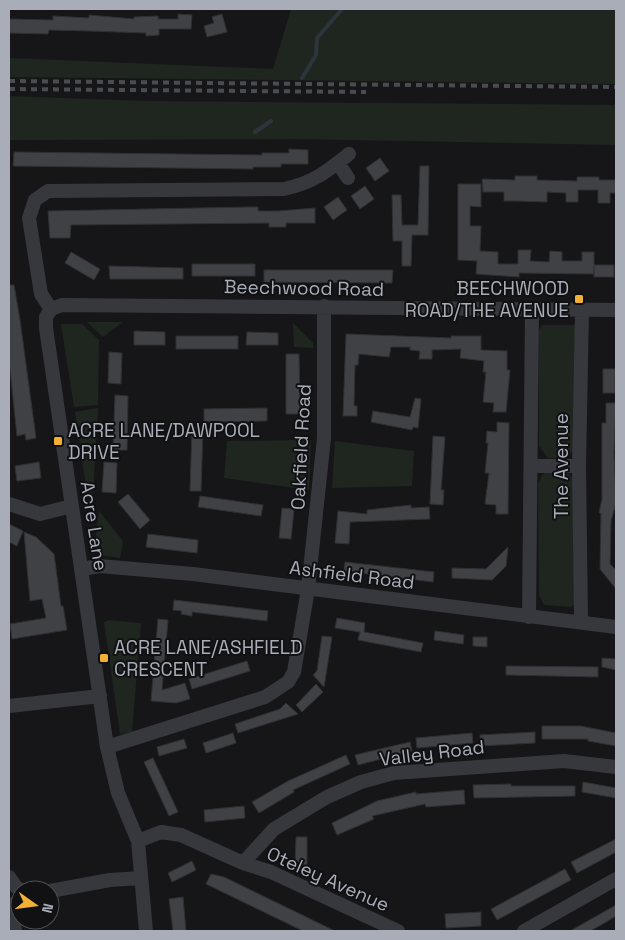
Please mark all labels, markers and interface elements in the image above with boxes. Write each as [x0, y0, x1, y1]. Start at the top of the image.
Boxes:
street label: Beechwood Road [224, 274, 384, 302]
place label: BEECHWOOD ROAD/THE AVENUE [405, 276, 569, 323]
marker: BEECHWOOD ROAD/THE AVENUE [573, 293, 585, 305]
street label: Oakfield Road [285, 383, 317, 511]
street label: The Avenue [549, 413, 574, 519]
place label: ACRE LANE/DAWPOOL DRIVE [68, 418, 260, 465]
marker: ACRE LANE/DAWPOOL DRIVE [52, 435, 64, 447]
street label: Acre Lane [75, 479, 113, 573]
street label: Ashfield Road [288, 555, 416, 595]
place label: ACRE LANE/ASHFIELD CRESCENT [114, 635, 303, 682]
marker: ACRE LANE/ASHFIELD CRESCENT [98, 652, 110, 664]
street label: Valley Road [378, 734, 486, 772]
street label: Oteley Avenue [263, 841, 393, 917]
north arrow [10, 880, 60, 930]
text: N [38, 901, 57, 915]

